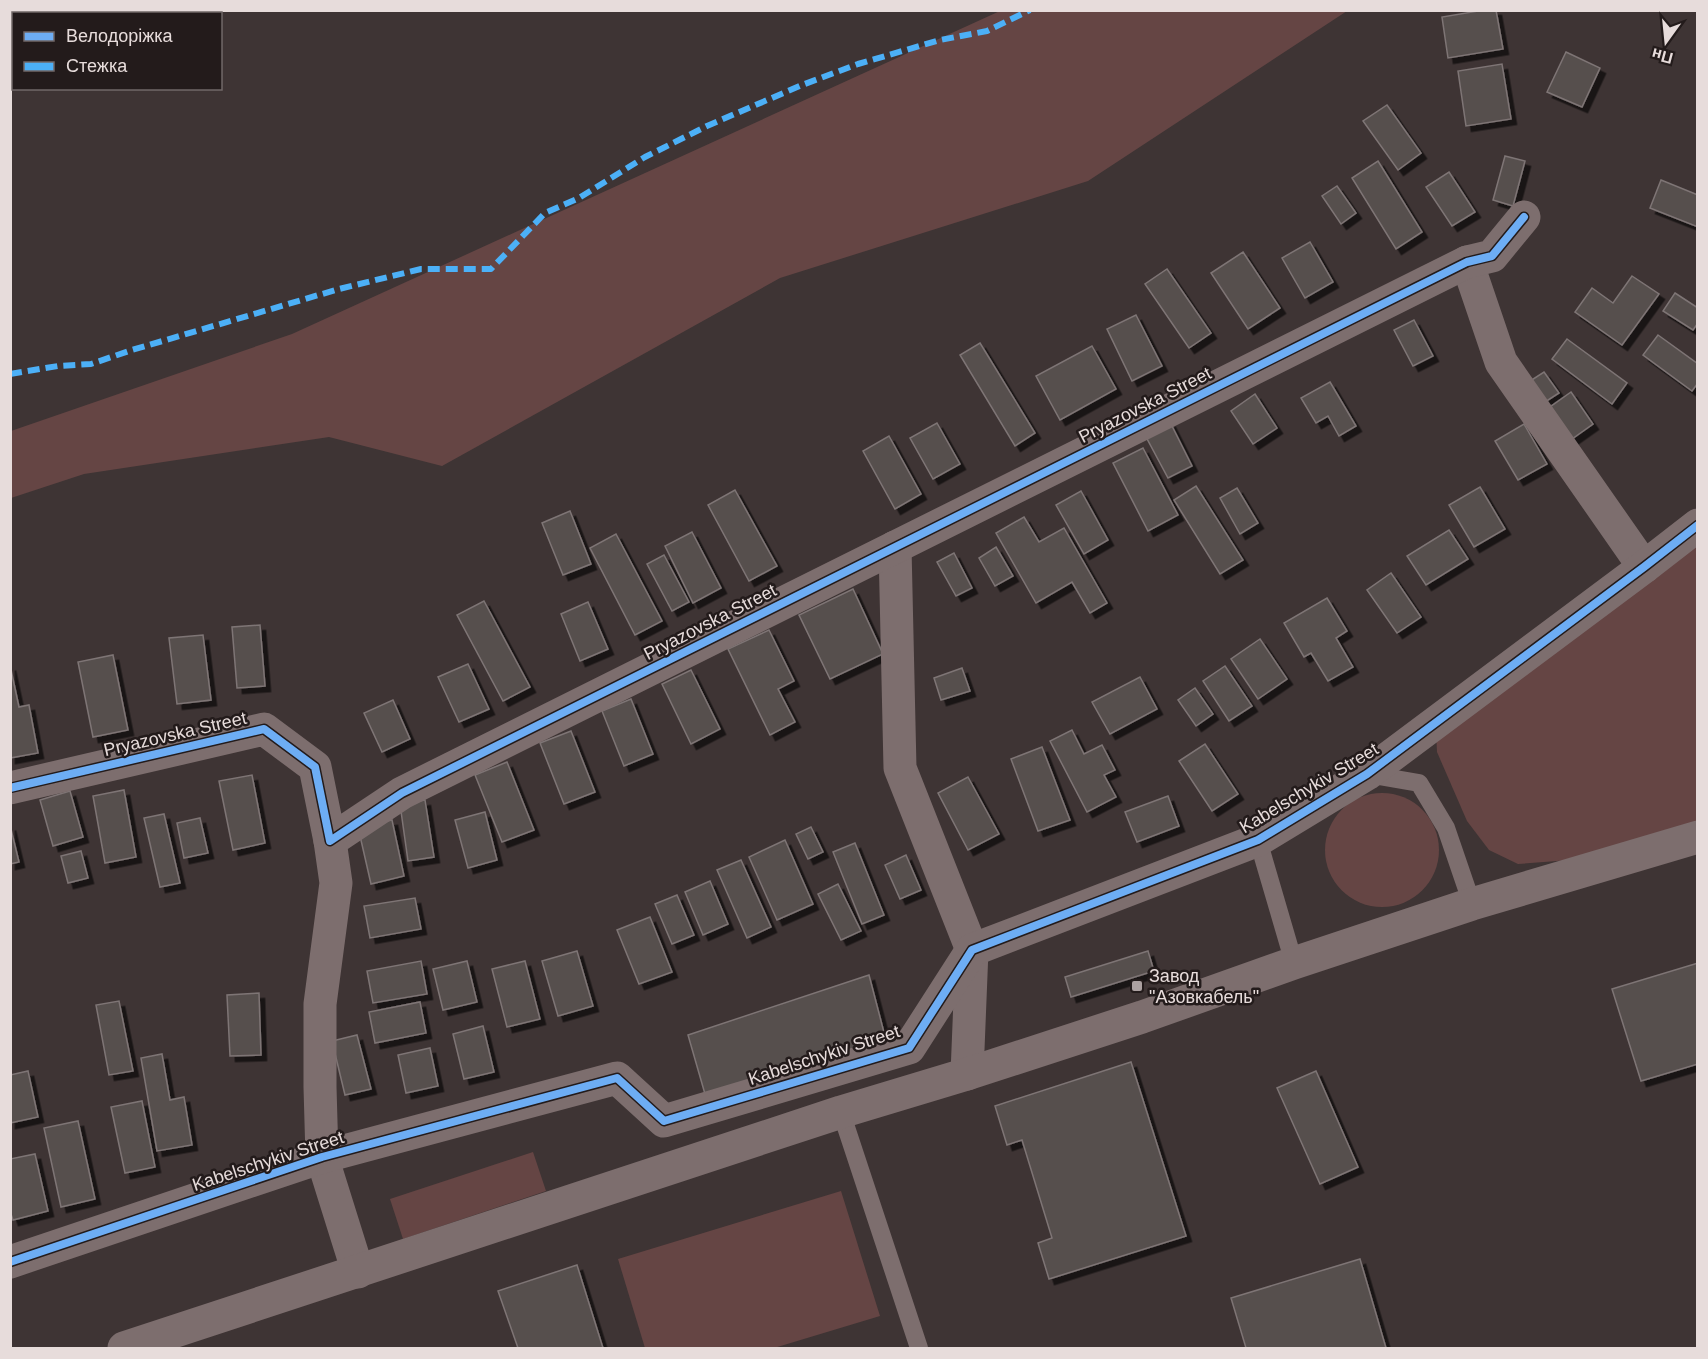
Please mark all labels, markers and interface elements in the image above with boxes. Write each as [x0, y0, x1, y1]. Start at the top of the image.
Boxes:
legend [12, 12, 222, 90]
north arrow [1636, 12, 1696, 72]
text: Велодоріжка [66, 26, 174, 46]
text: Пн [1650, 45, 1675, 67]
text: Стежка [66, 56, 128, 76]
street label: Pryazovska Street [1075, 363, 1215, 447]
street label: Pryazovska Street [640, 580, 780, 664]
street label: Pryazovska Street [102, 708, 248, 760]
street label: Kabelschykiv Street [1236, 739, 1382, 837]
place label: Завод "Азовкабель" [1149, 966, 1259, 1007]
marker: Завод "Азовкабель" [1130, 979, 1144, 993]
street label: Kabelschykiv Street [746, 1021, 902, 1089]
street label: Kabelschykiv Street [190, 1127, 346, 1195]

